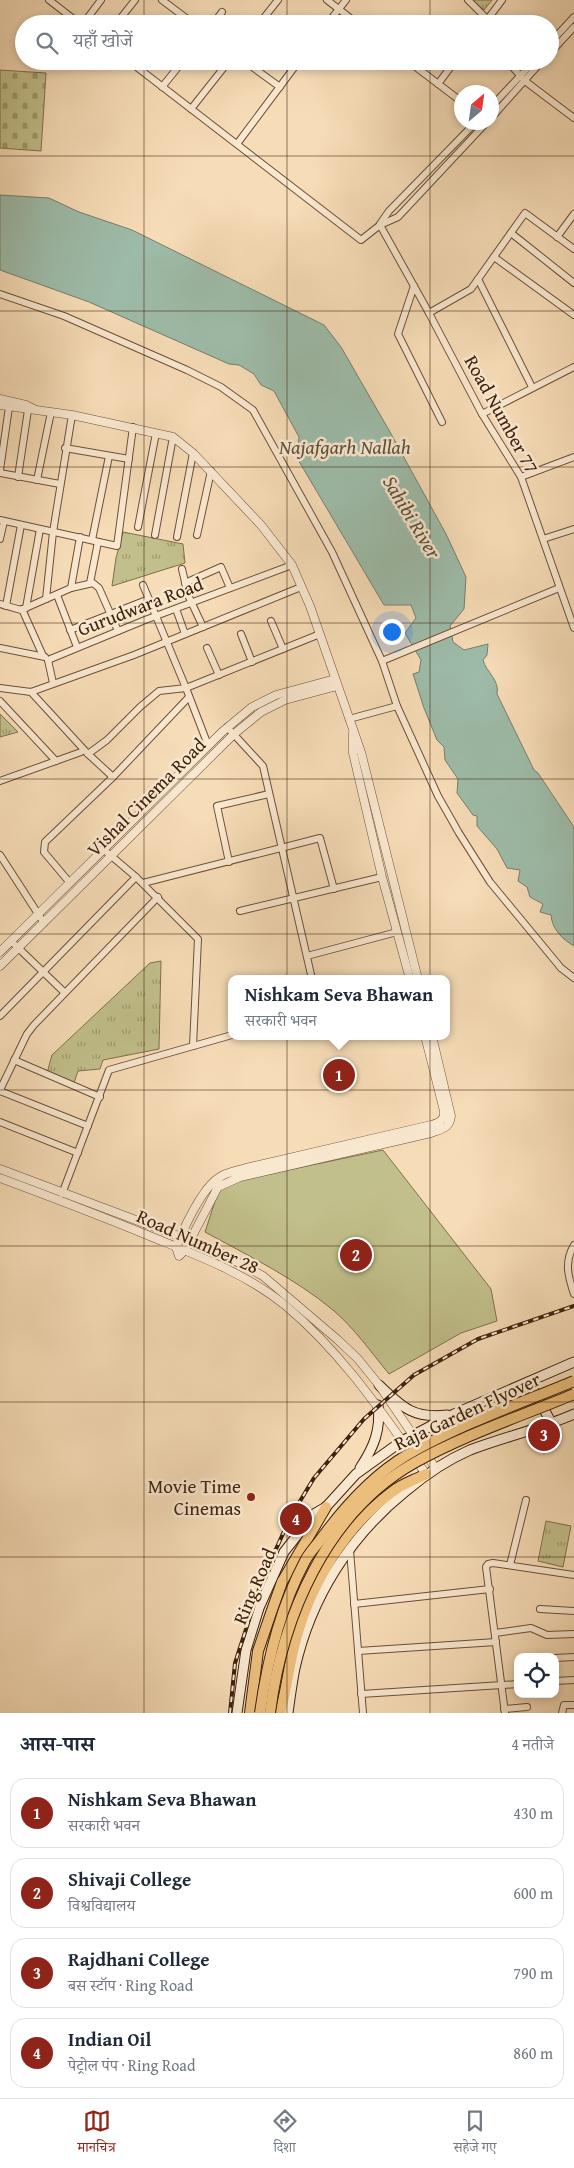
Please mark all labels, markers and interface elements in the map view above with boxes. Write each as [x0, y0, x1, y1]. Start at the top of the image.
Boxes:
search box [15, 15, 559, 70]
text: यहाँ खोजें [73, 26, 133, 54]
icon: search [33, 29, 61, 57]
north arrow [454, 85, 499, 130]
street label: Road Number 77 [458, 350, 546, 478]
water label: Najafgarh Nallah [278, 432, 411, 461]
water label: Sahibi River [376, 470, 449, 564]
street label: Gurudwara Road [73, 569, 208, 643]
your location [379, 619, 405, 645]
street label: Vishal Cinema Road [80, 731, 212, 863]
popup [228, 975, 450, 1040]
text: Nishkam Seva Bhawan [245, 980, 433, 1008]
text: सरकारी भवन [245, 1008, 317, 1032]
pin: 1 [323, 1056, 355, 1094]
street label: Road Number 28 [132, 1202, 264, 1280]
pin: 2 [340, 1236, 372, 1274]
street label: Raja Garden Flyover [389, 1365, 545, 1457]
pin: 3 [528, 1416, 560, 1454]
place label: Movie Time Cinemas [148, 1472, 241, 1522]
marker: Movie Time Cinemas [245, 1491, 257, 1503]
pin: 4 [280, 1500, 312, 1538]
street label: Ring Road [225, 1543, 283, 1628]
map controls [514, 1653, 559, 1698]
button: locate [514, 1653, 559, 1698]
text: आस-पास [20, 1728, 94, 1759]
text: 4 नतीजे [511, 1732, 554, 1756]
text: Nishkam Seva Bhawan [68, 1785, 256, 1813]
text: 1 [33, 1801, 41, 1825]
text: 430 m [513, 1801, 553, 1825]
text: सरकारी भवन [68, 1813, 140, 1837]
text: Shivaji College [68, 1865, 191, 1893]
text: 2 [33, 1881, 41, 1905]
text: 600 m [513, 1881, 553, 1905]
text: विश्वविद्यालय [68, 1893, 135, 1917]
text: Rajdhani College [68, 1945, 210, 1973]
text: 3 [33, 1961, 41, 1985]
text: 790 m [513, 1961, 553, 1985]
text: बस स्टॉप · Ring Road [68, 1973, 193, 1997]
text: Indian Oil [68, 2025, 151, 2053]
text: 4 [33, 2041, 41, 2065]
text: 860 m [513, 2041, 553, 2065]
text: पेट्रोल पंप · Ring Road [68, 2053, 195, 2077]
tab: मानचित्र [78, 2107, 115, 2161]
tab: दिशा [271, 2107, 299, 2161]
tab: सहेजे गए [454, 2107, 496, 2161]

